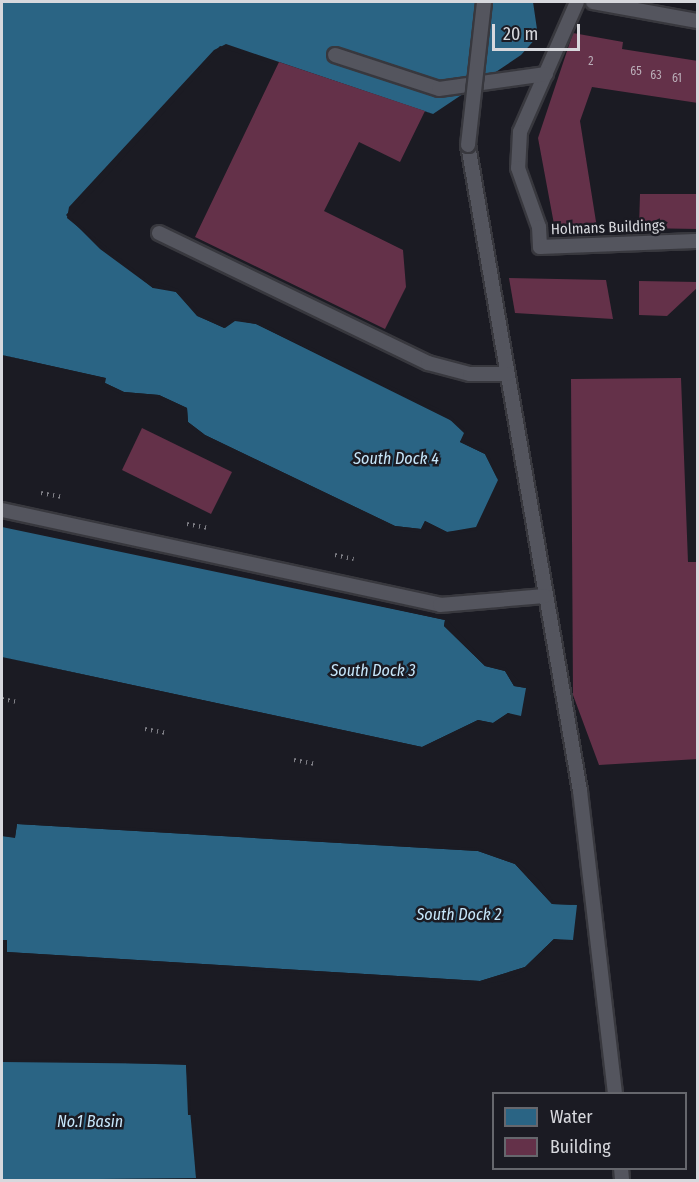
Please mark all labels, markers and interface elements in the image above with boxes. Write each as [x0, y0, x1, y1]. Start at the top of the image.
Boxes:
scale bar [495, 12, 584, 50]
text: 20 m [503, 23, 538, 45]
house number: 2 [588, 55, 594, 69]
house number: 65 [630, 65, 642, 79]
house number: 63 [650, 69, 662, 83]
house number: 61 [672, 72, 682, 86]
street label: Holmans Buildings [550, 217, 666, 239]
water label: South Dock 4 [353, 449, 439, 469]
water label: South Dock 3 [330, 661, 416, 681]
water label: South Dock 2 [416, 905, 502, 925]
legend [492, 1092, 687, 1170]
text: Water [550, 1106, 593, 1128]
water label: No.1 Basin [57, 1112, 123, 1132]
text: Building [550, 1136, 611, 1158]

